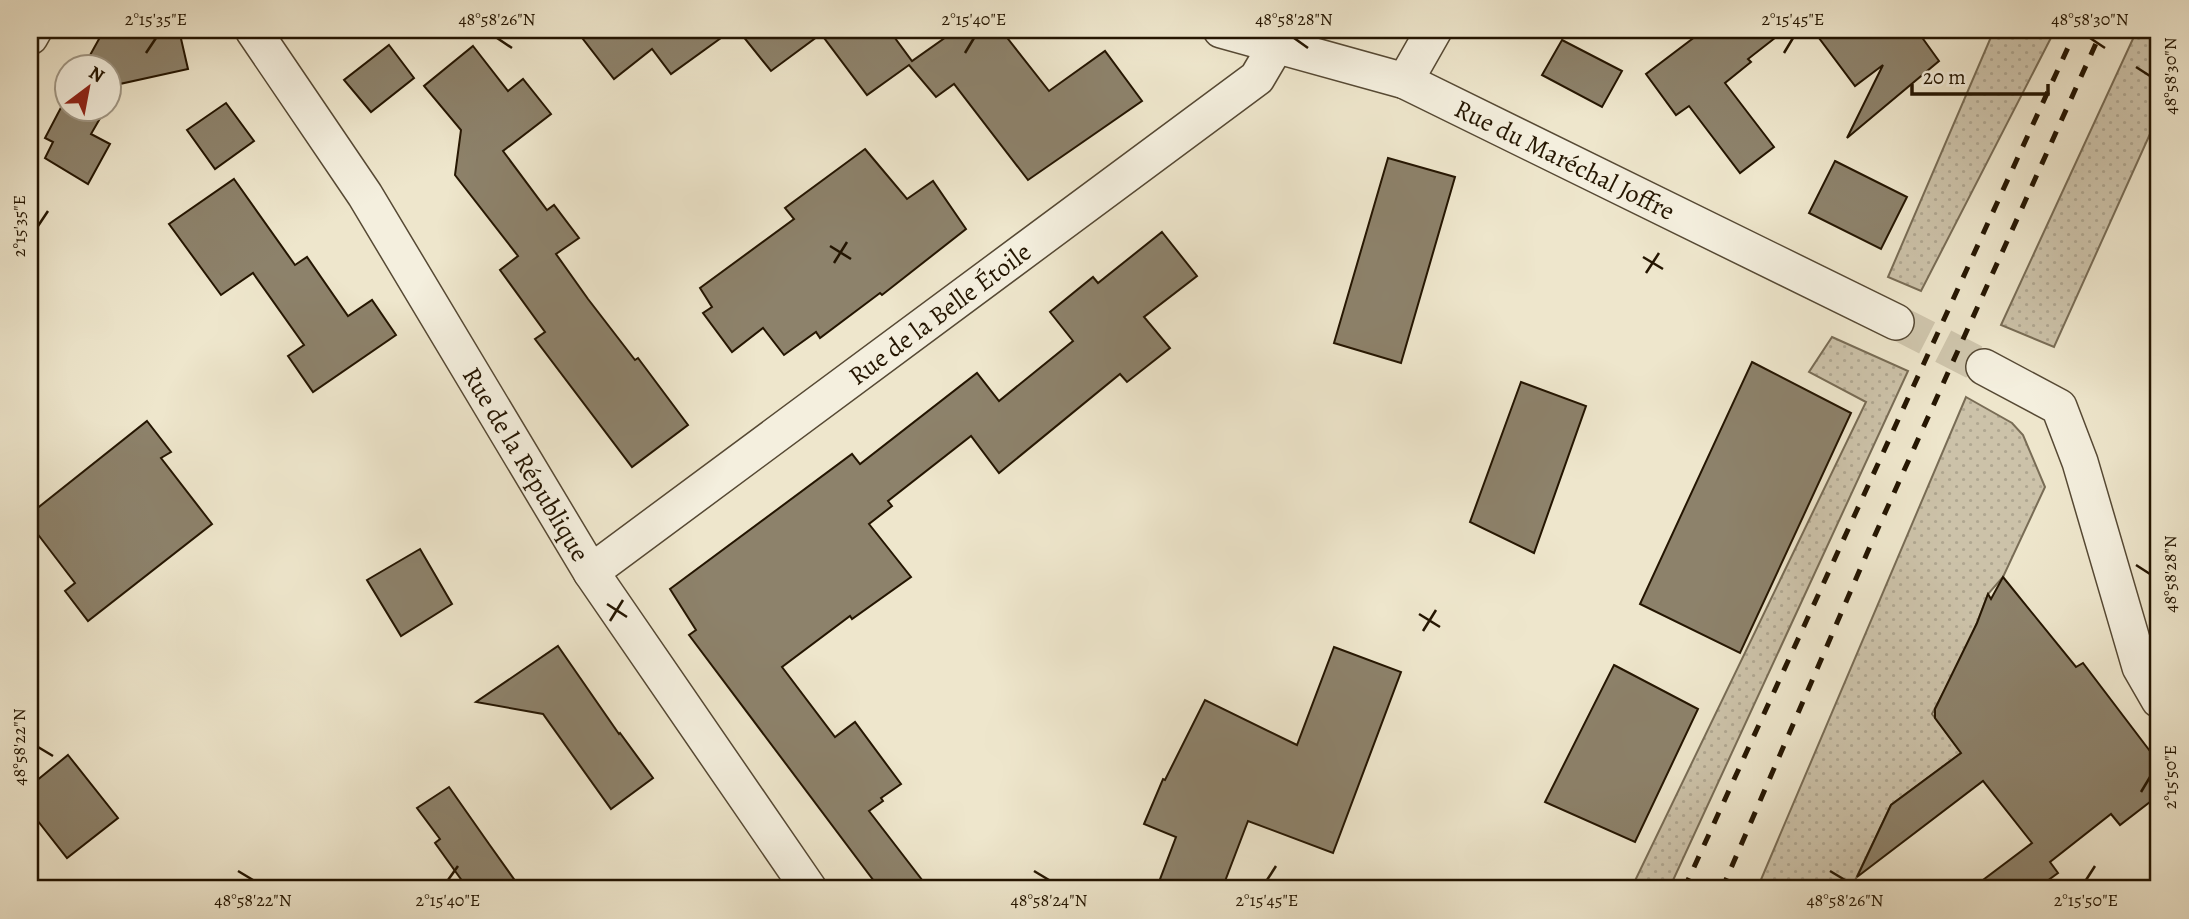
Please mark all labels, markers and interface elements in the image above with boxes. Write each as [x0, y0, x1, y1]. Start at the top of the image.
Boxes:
text: 2°15'35"E [125, 7, 187, 31]
text: 48°58'26"N [458, 7, 536, 31]
text: 2°15'40"E [942, 7, 1006, 31]
text: 48°58'28"N [1255, 7, 1333, 31]
text: 2°15'45"E [1762, 7, 1824, 31]
text: 48°58'30"N [2051, 7, 2129, 31]
text: 48°58'30"N [2158, 37, 2182, 115]
north arrow [52, 52, 122, 122]
scale bar [1912, 52, 2049, 96]
text: N [84, 60, 109, 89]
text: 20 m [1923, 63, 1966, 91]
street label: Rue du Maréchal Joffre [1449, 91, 1681, 228]
text: 2°15'35"E [7, 195, 31, 257]
street label: Rue de la Belle Étoile [841, 234, 1038, 393]
street label: Rue de la République [454, 360, 598, 568]
text: 48°58'28"N [2158, 535, 2182, 613]
text: 48°58'22"N [7, 708, 31, 786]
text: 2°15'50"E [2158, 745, 2182, 809]
text: 48°58'22"N [214, 888, 292, 912]
text: 2°15'40"E [416, 888, 480, 912]
text: 48°58'24"N [1011, 888, 1088, 912]
text: 2°15'45"E [1236, 888, 1298, 912]
text: 48°58'26"N [1806, 888, 1884, 912]
text: 2°15'50"E [2054, 888, 2118, 912]

